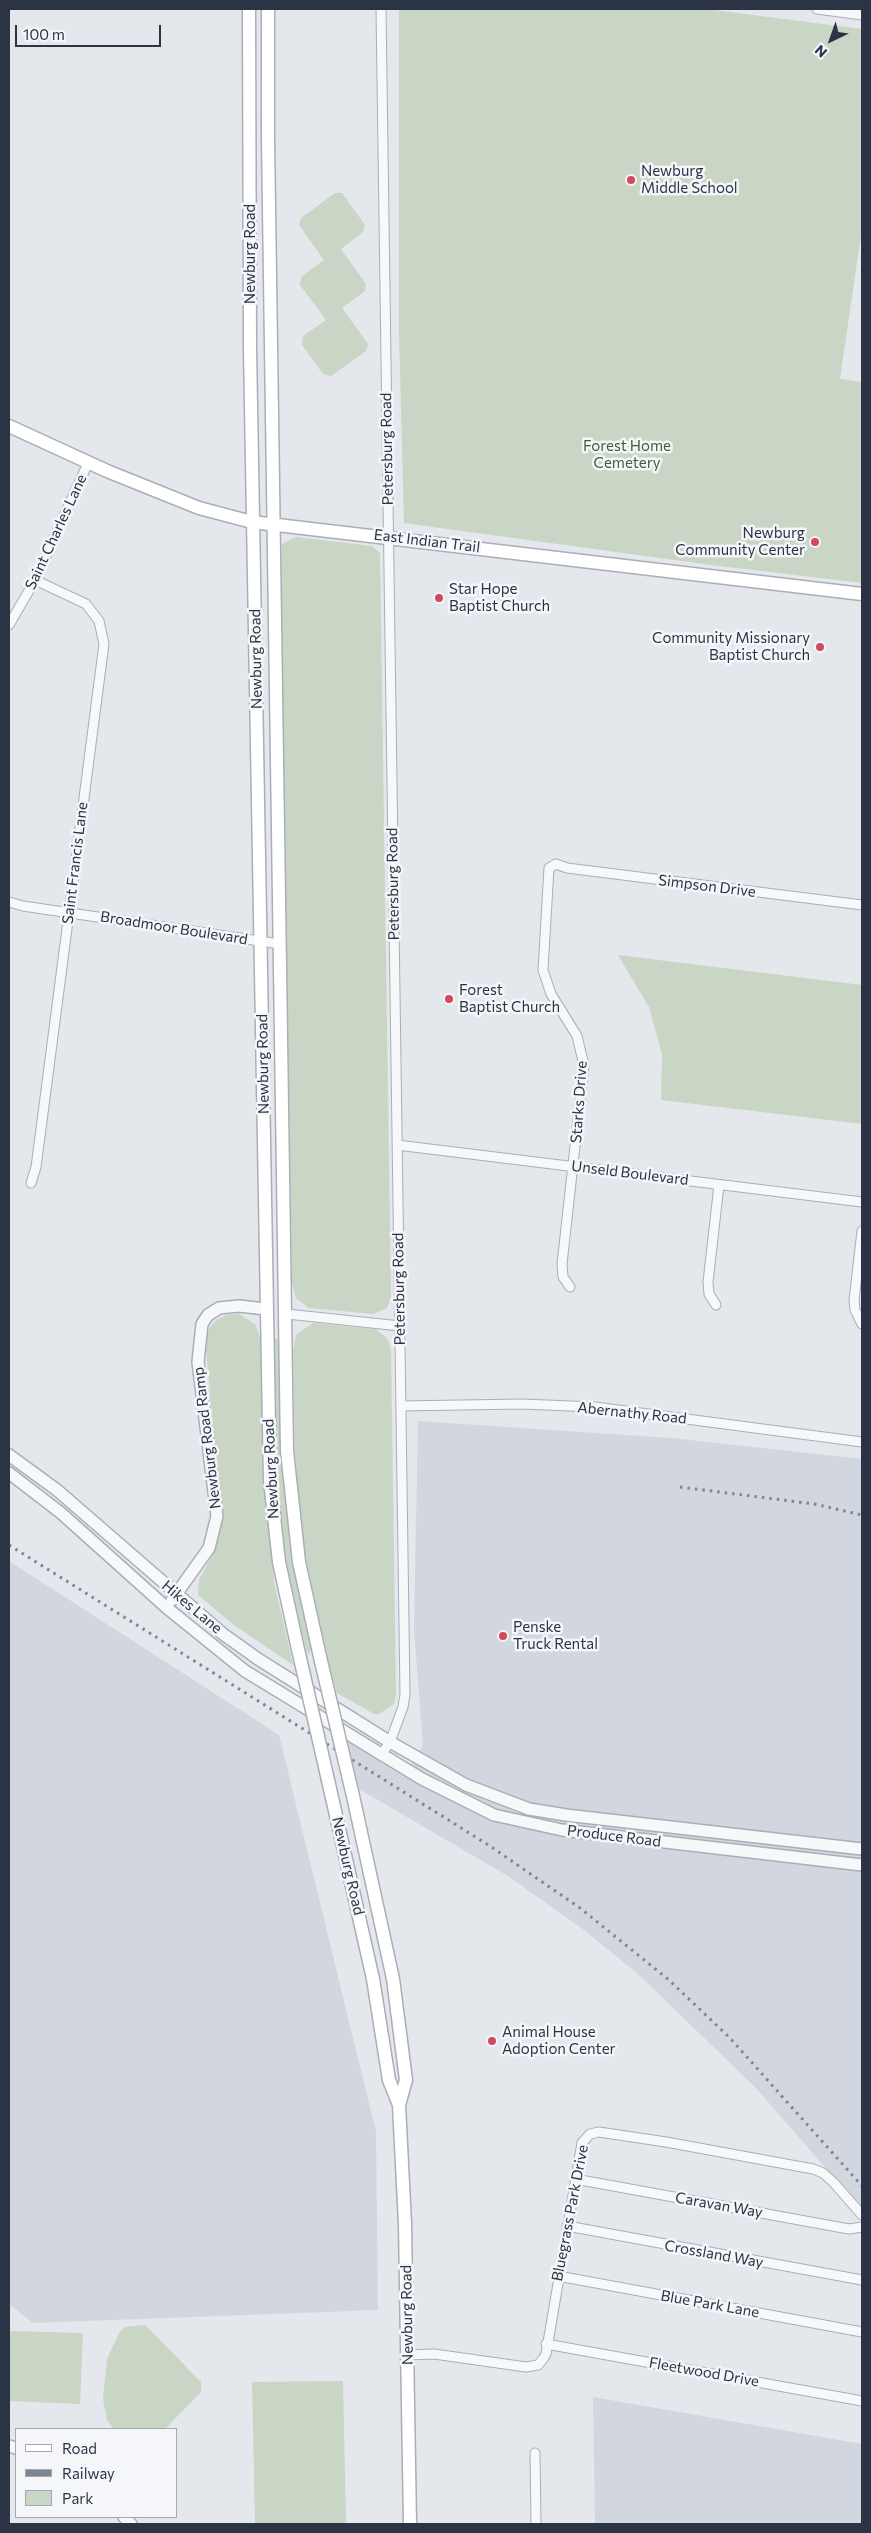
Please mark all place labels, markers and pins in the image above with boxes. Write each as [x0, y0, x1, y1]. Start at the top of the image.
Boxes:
place label: Newburg Middle School [641, 162, 738, 197]
marker: Newburg Middle School [625, 174, 637, 186]
place label: Newburg Community Center [675, 524, 805, 559]
marker: Newburg Community Center [809, 536, 821, 548]
place label: Star Hope Baptist Church [449, 580, 550, 615]
marker: Star Hope Baptist Church [433, 592, 445, 604]
place label: Community Missionary Baptist Church [652, 629, 810, 664]
marker: Community Missionary Baptist Church [814, 641, 826, 653]
place label: Forest Baptist Church [459, 981, 560, 1016]
marker: Forest Baptist Church [443, 993, 455, 1005]
place label: Penske Truck Rental [513, 1618, 598, 1653]
marker: Penske Truck Rental [497, 1630, 509, 1642]
place label: Animal House Adoption Center [502, 2023, 616, 2058]
marker: Animal House Adoption Center [486, 2035, 498, 2047]

